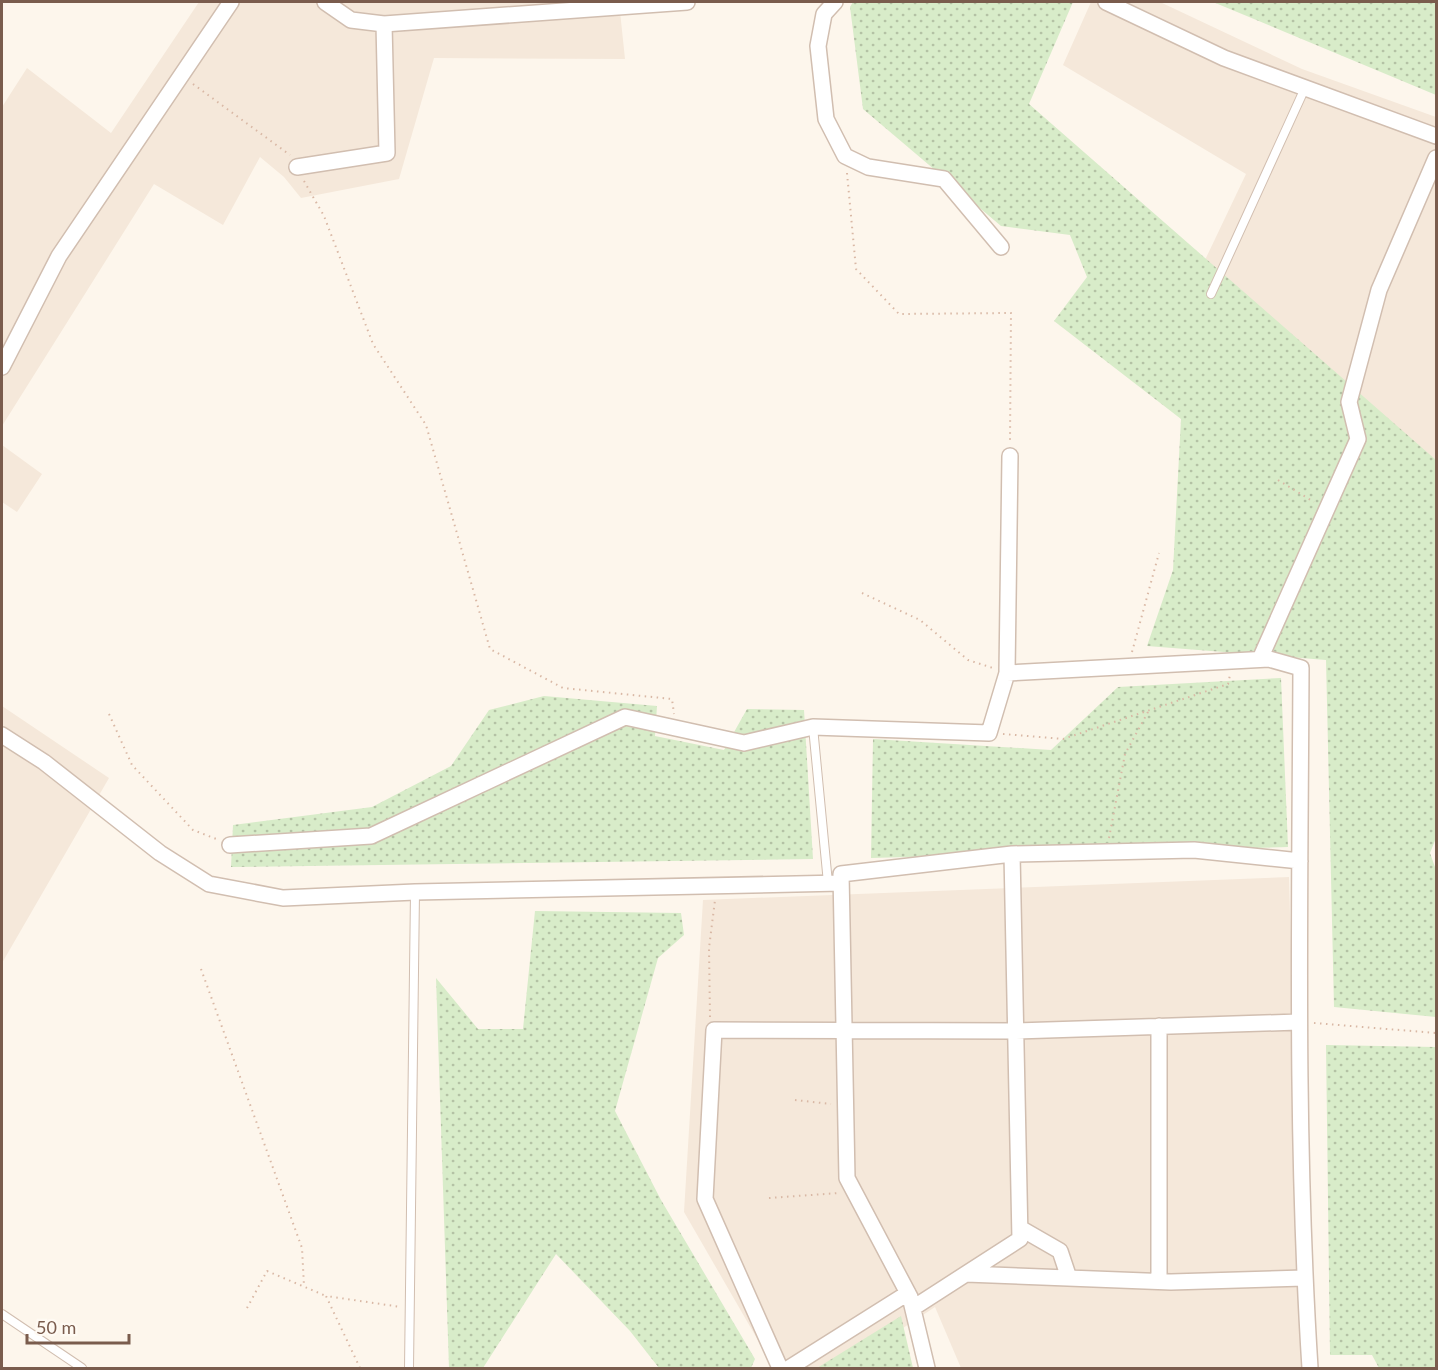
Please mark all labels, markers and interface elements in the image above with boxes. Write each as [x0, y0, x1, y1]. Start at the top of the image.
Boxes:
scale bar [27, 1307, 129, 1345]
text: 50 m [36, 1316, 76, 1338]

